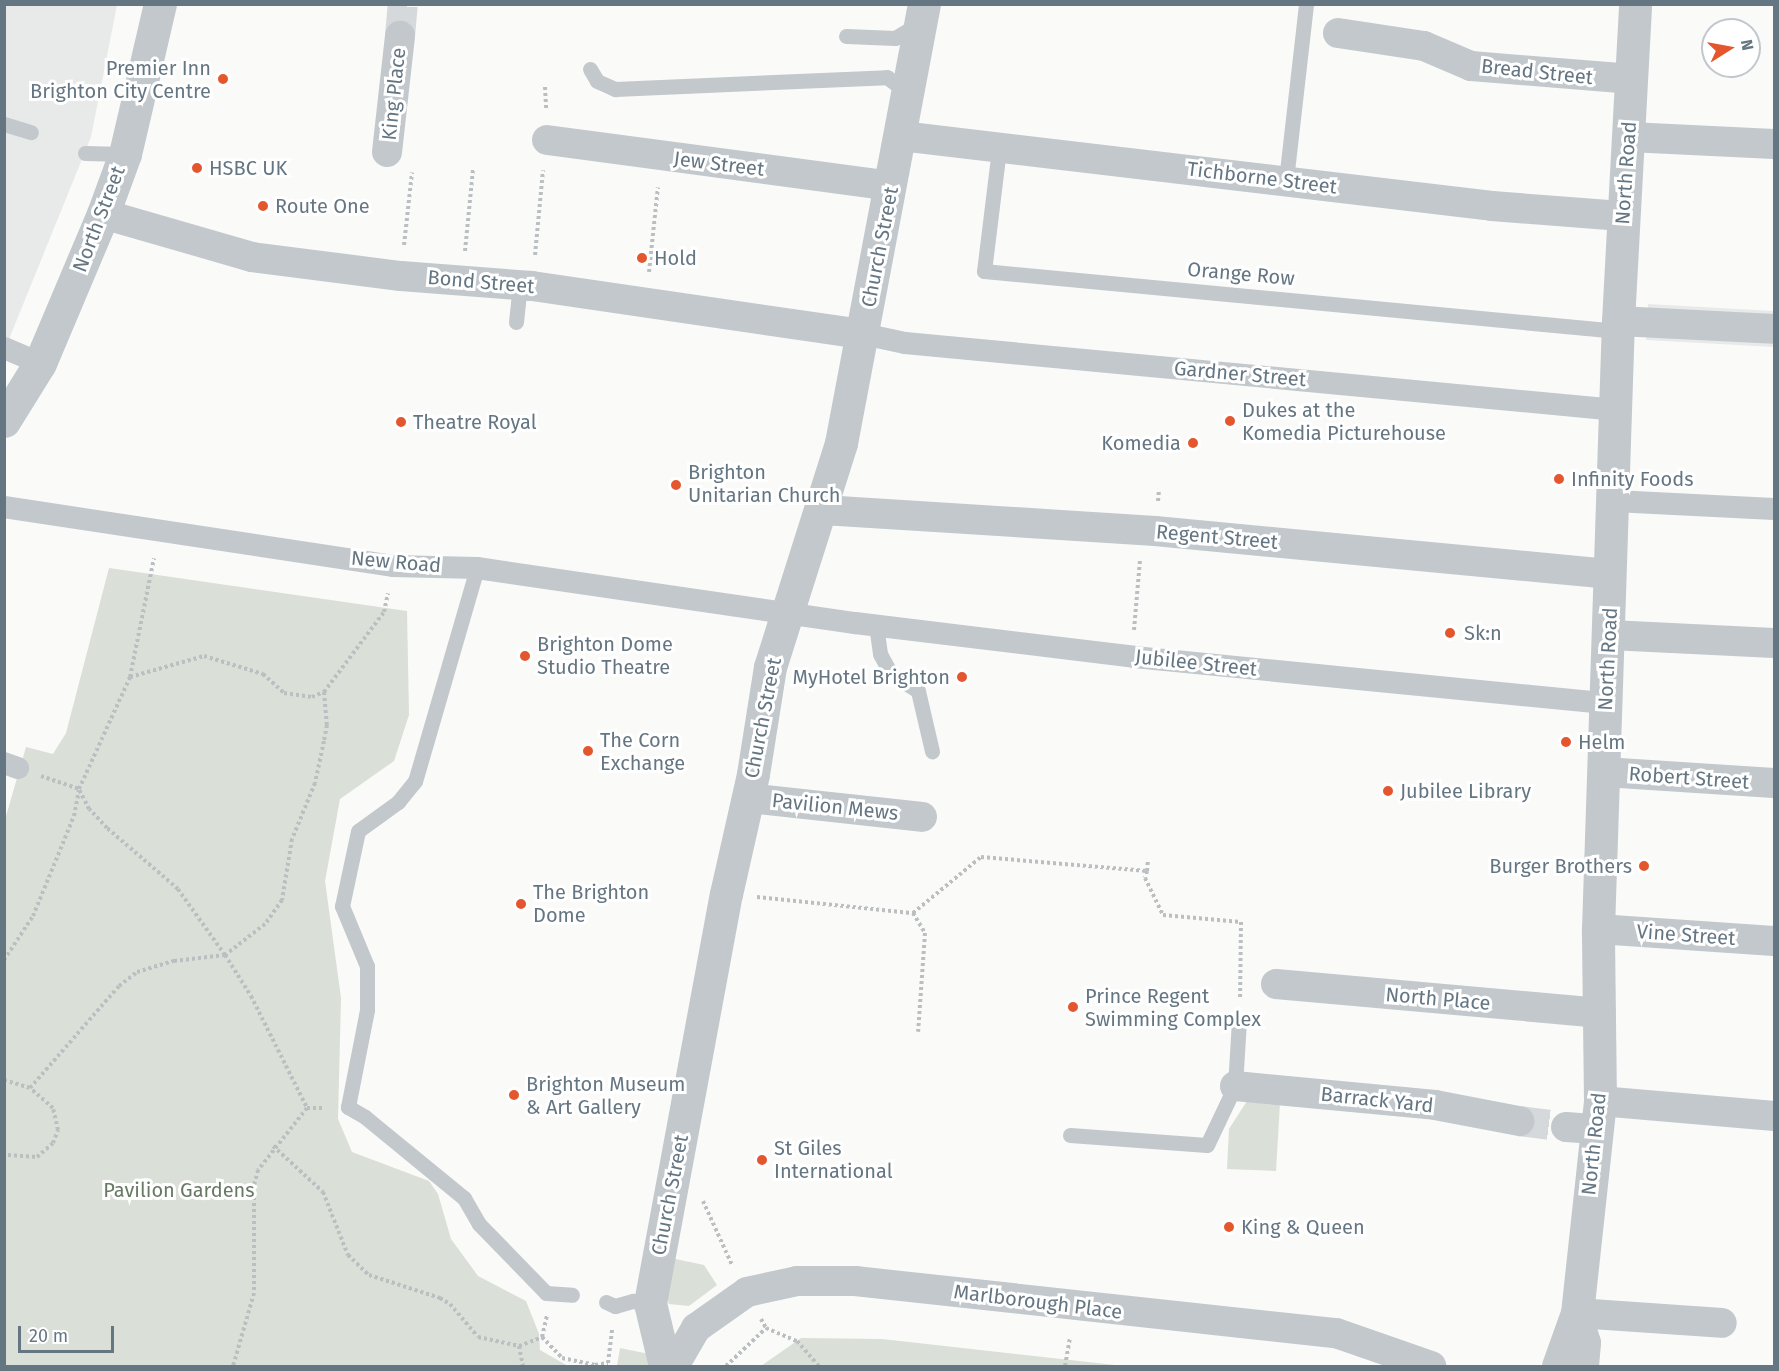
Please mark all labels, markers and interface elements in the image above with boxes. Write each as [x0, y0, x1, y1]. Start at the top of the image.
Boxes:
north arrow [1701, 18, 1761, 78]
text: N [1737, 38, 1758, 52]
street label: King Place [377, 47, 411, 141]
street label: Bread Street [1480, 54, 1594, 90]
place label: Premier Inn Brighton City Centre [30, 56, 211, 103]
marker: Premier Inn Brighton City Centre [216, 72, 230, 86]
street label: North Road [1610, 121, 1642, 225]
street label: Jew Street [672, 147, 766, 181]
place label: HSBC UK [209, 156, 287, 180]
street label: Tichborne Street [1186, 157, 1338, 199]
marker: HSBC UK [190, 161, 204, 175]
street label: North Street [68, 163, 130, 275]
street label: Church Street [857, 185, 903, 309]
place label: Route One [275, 194, 370, 218]
marker: Route One [256, 199, 270, 213]
place label: Hold [654, 246, 697, 270]
marker: Hold [635, 251, 649, 265]
street label: Orange Row [1186, 257, 1296, 291]
street label: Bond Street [427, 265, 535, 299]
street label: Gardner Street [1173, 356, 1307, 392]
place label: Dukes at the Komedia Picturehouse [1242, 398, 1446, 445]
place label: Theatre Royal [413, 410, 537, 434]
marker: Dukes at the Komedia Picturehouse [1223, 414, 1237, 428]
marker: Theatre Royal [394, 415, 408, 429]
place label: Komedia [1101, 431, 1181, 455]
marker: Komedia [1186, 436, 1200, 450]
place label: Brighton Unitarian Church [688, 461, 841, 508]
place label: Infinity Foods [1571, 467, 1694, 491]
marker: Infinity Foods [1552, 472, 1566, 486]
marker: Brighton Unitarian Church [669, 478, 683, 492]
street label: Regent Street [1155, 520, 1279, 554]
street label: New Road [350, 546, 442, 578]
street label: North Road [1593, 607, 1623, 711]
place label: Sk:n [1464, 621, 1502, 645]
marker: Sk:n [1441, 624, 1459, 642]
place label: Brighton Dome Studio Theatre [537, 632, 673, 679]
street label: Jubilee Street [1134, 645, 1258, 681]
marker: Brighton Dome Studio Theatre [518, 649, 532, 663]
street label: Church Street [740, 656, 786, 780]
place label: MyHotel Brighton [792, 665, 950, 689]
marker: MyHotel Brighton [955, 670, 969, 684]
place label: The Corn Exchange [600, 728, 685, 775]
place label: Helm [1578, 730, 1625, 754]
marker: Helm [1559, 735, 1573, 749]
marker: The Corn Exchange [581, 744, 595, 758]
street label: Robert Street [1628, 762, 1750, 794]
place label: Jubilee Library [1400, 779, 1531, 803]
marker: Jubilee Library [1381, 784, 1395, 798]
street label: Pavilion Mews [771, 788, 899, 826]
place label: Burger Brothers [1489, 854, 1632, 878]
marker: Burger Brothers [1637, 859, 1651, 873]
place label: The Brighton Dome [533, 880, 649, 927]
marker: The Brighton Dome [514, 897, 528, 911]
street label: Vine Street [1636, 920, 1736, 950]
street label: North Place [1384, 982, 1492, 1016]
place label: Prince Regent Swimming Complex [1085, 984, 1261, 1031]
marker: Prince Regent Swimming Complex [1066, 1000, 1080, 1014]
place label: Brighton Museum & Art Gallery [526, 1072, 685, 1119]
street label: Barrack Yard [1319, 1082, 1435, 1118]
marker: Brighton Museum & Art Gallery [507, 1088, 521, 1102]
street label: North Road [1577, 1091, 1611, 1197]
street label: Church Street [647, 1133, 693, 1257]
place label: St Giles International [774, 1136, 893, 1183]
marker: St Giles International [755, 1153, 769, 1167]
park label: Pavilion Gardens [103, 1178, 255, 1202]
place label: King & Queen [1241, 1215, 1365, 1239]
marker: King & Queen [1222, 1220, 1236, 1234]
street label: Marlborough Place [952, 1280, 1124, 1324]
scale bar [21, 1314, 117, 1352]
text: 20 m [29, 1325, 68, 1347]

